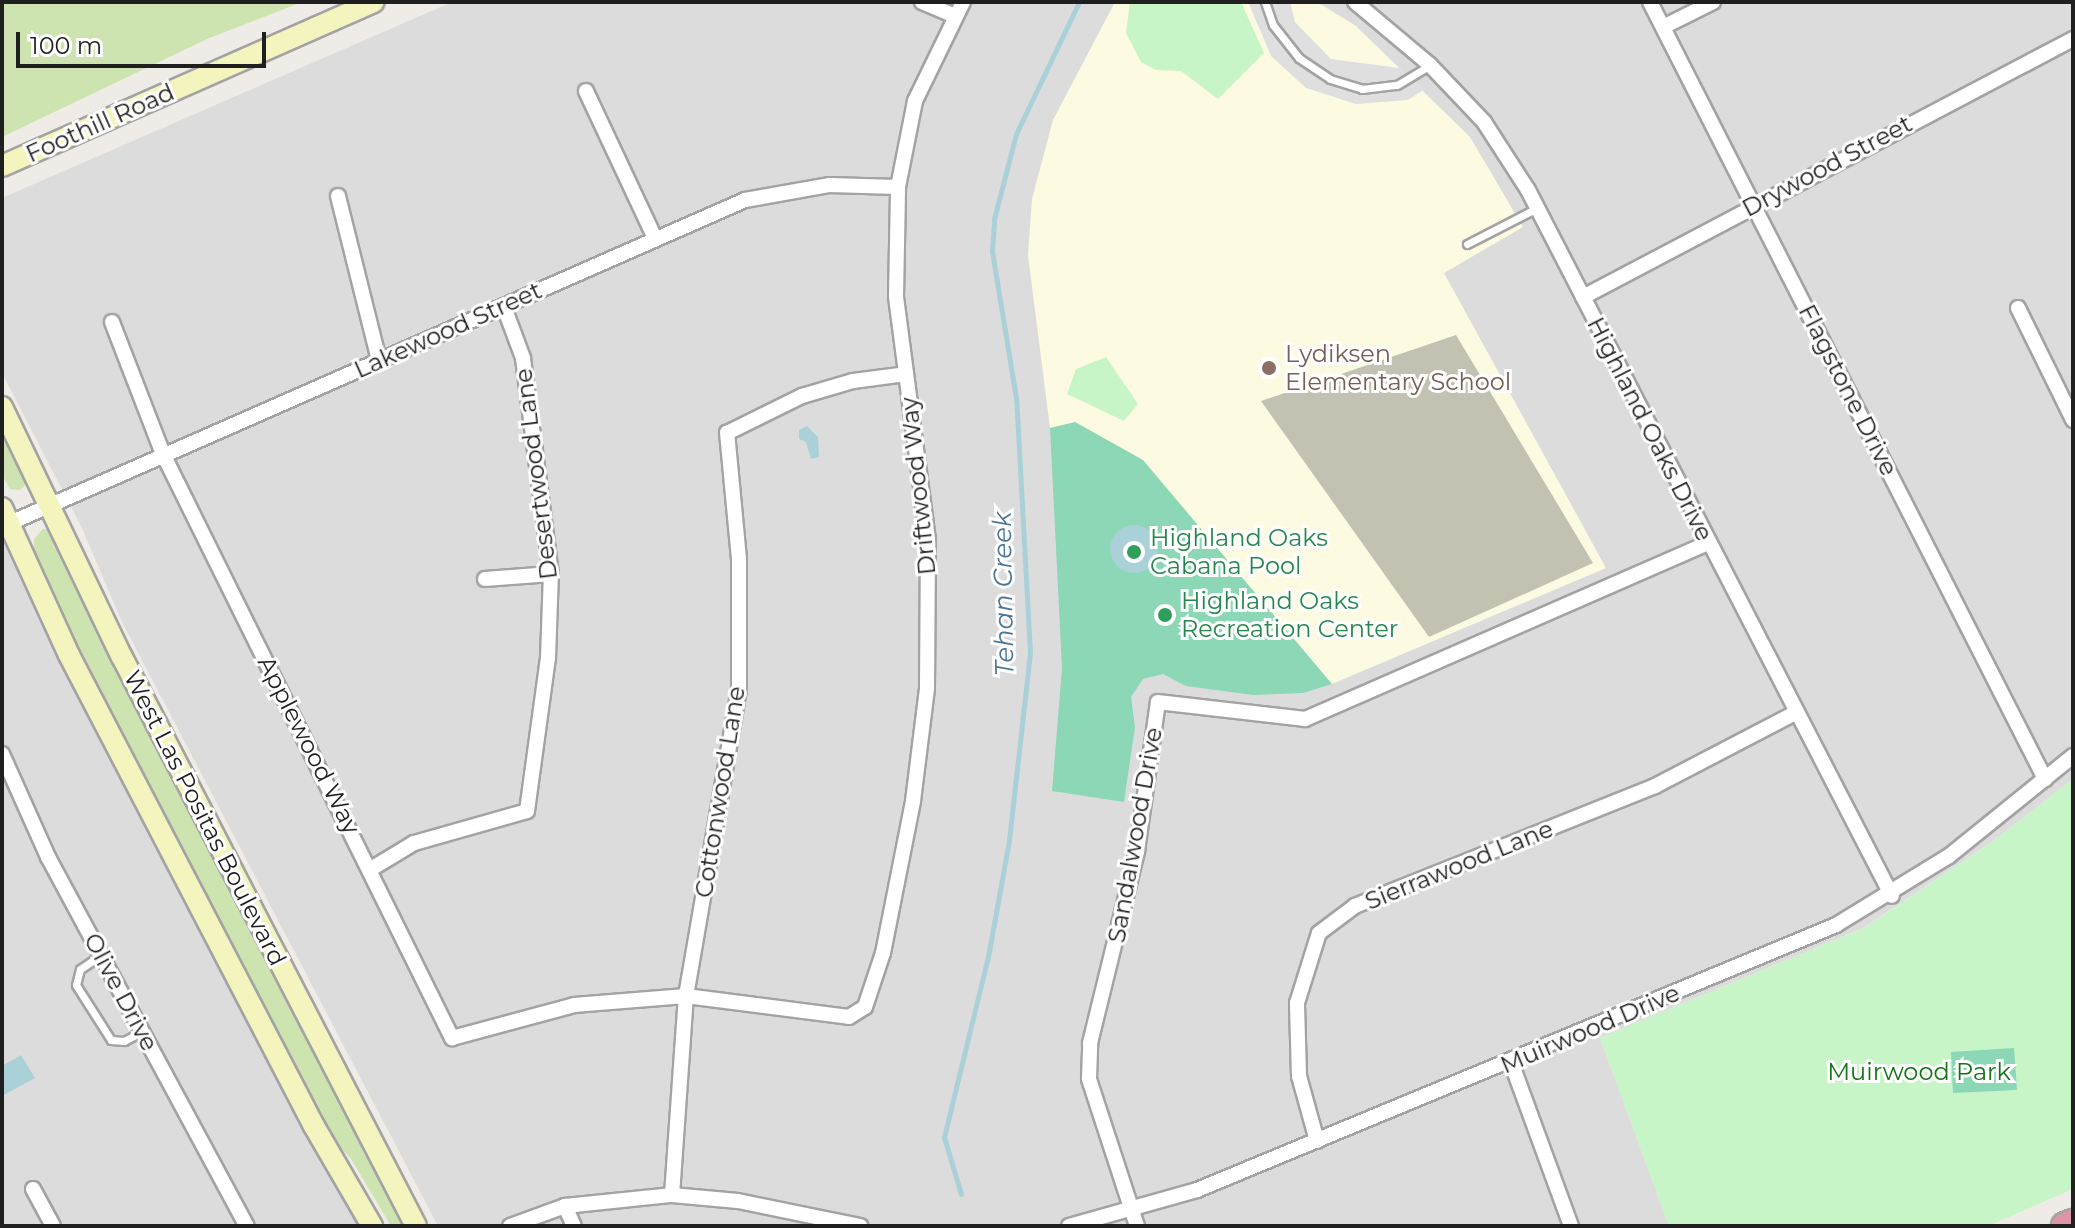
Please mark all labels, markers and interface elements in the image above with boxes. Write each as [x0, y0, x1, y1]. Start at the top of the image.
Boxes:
scale bar [20, 16, 270, 66]
text: 100 m [30, 31, 102, 60]
street label: Foothill Road [21, 77, 179, 169]
street label: Drywood Street [1737, 109, 1917, 223]
street label: Lakewood Street [350, 276, 546, 384]
street label: Flagstone Drive [1792, 300, 1904, 480]
street label: Highland Oaks Drive [1581, 312, 1719, 546]
place label: Lydiksen Elementary School [1285, 340, 1511, 396]
marker: Lydiksen Elementary School [1260, 359, 1278, 377]
street label: Desertwood Lane [509, 367, 563, 581]
street label: Driftwood Way [894, 396, 942, 576]
water label: Tehan Creek [987, 512, 1021, 676]
place label: Highland Oaks Cabana Pool [1150, 524, 1328, 580]
marker: Highland Oaks Cabana Pool [1125, 543, 1143, 561]
place label: Highland Oaks Recreation Center [1181, 587, 1398, 643]
marker: Highland Oaks Recreation Center [1156, 606, 1174, 624]
street label: Applewood Way [252, 651, 366, 839]
street label: West Las Positas Boulevard [118, 666, 292, 970]
street label: Cottonwood Lane [689, 684, 751, 900]
street label: Sandalwood Drive [1102, 725, 1168, 945]
street label: Sierrawood Lane [1361, 814, 1557, 916]
street label: Olive Drive [78, 928, 164, 1056]
street label: Muirwood Drive [1496, 978, 1684, 1080]
park label: Muirwood Park [1827, 1058, 2011, 1086]

